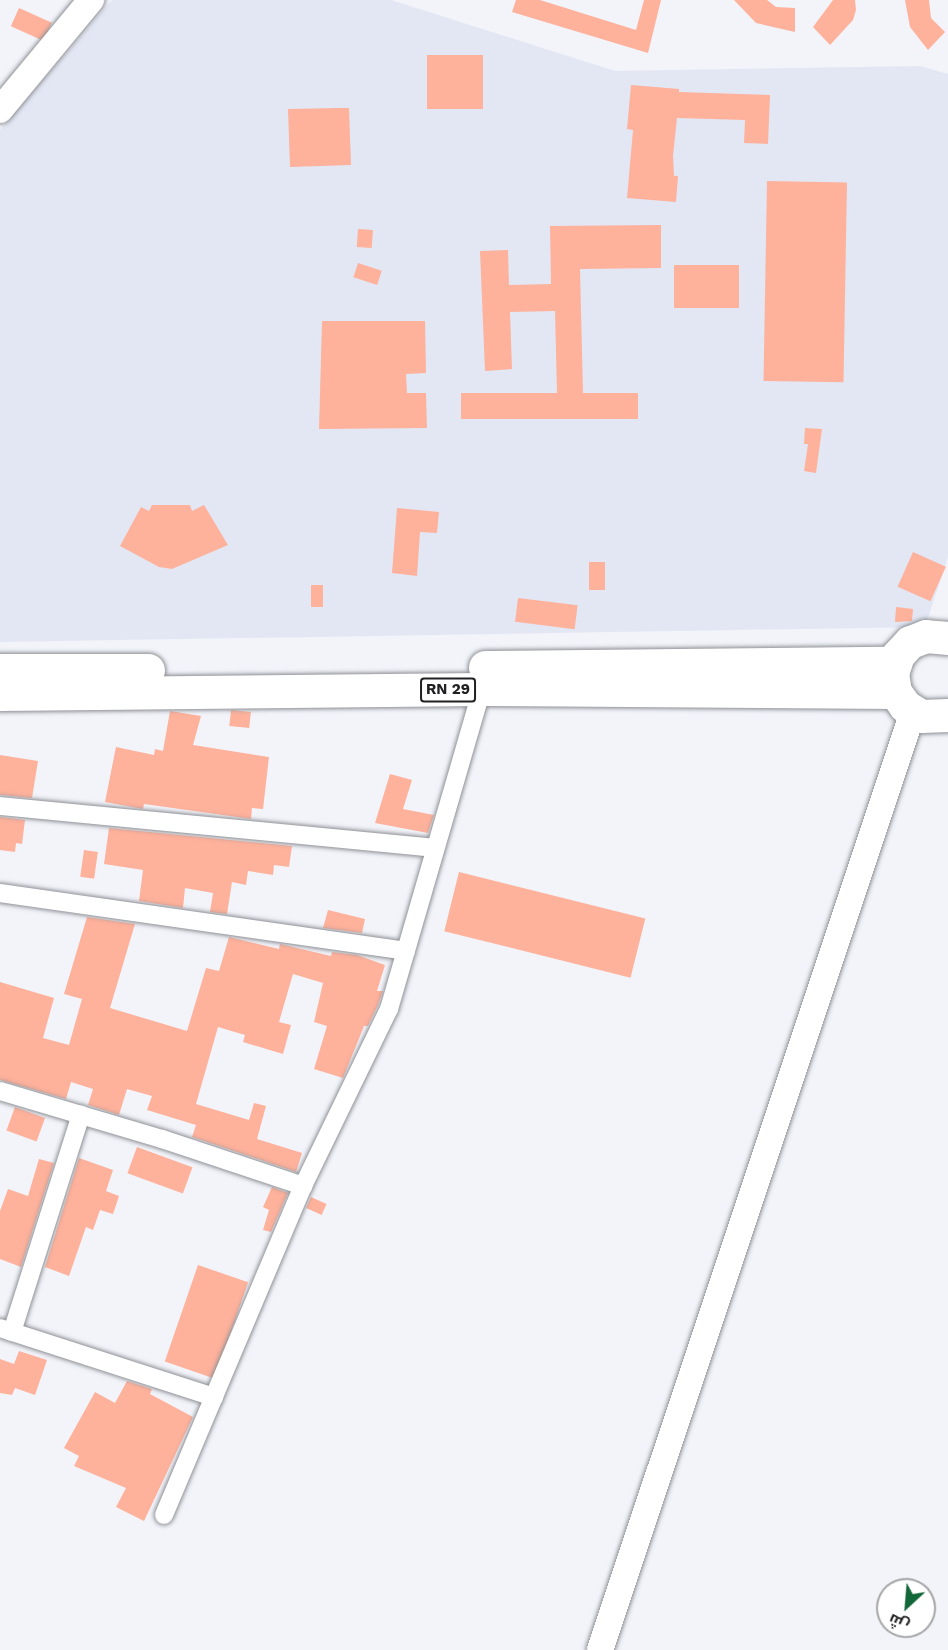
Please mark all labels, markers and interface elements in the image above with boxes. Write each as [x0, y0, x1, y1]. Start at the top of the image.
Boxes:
road number: RN 29 [420, 678, 476, 702]
north arrow [876, 1578, 936, 1638]
text: ش [885, 1610, 912, 1636]

